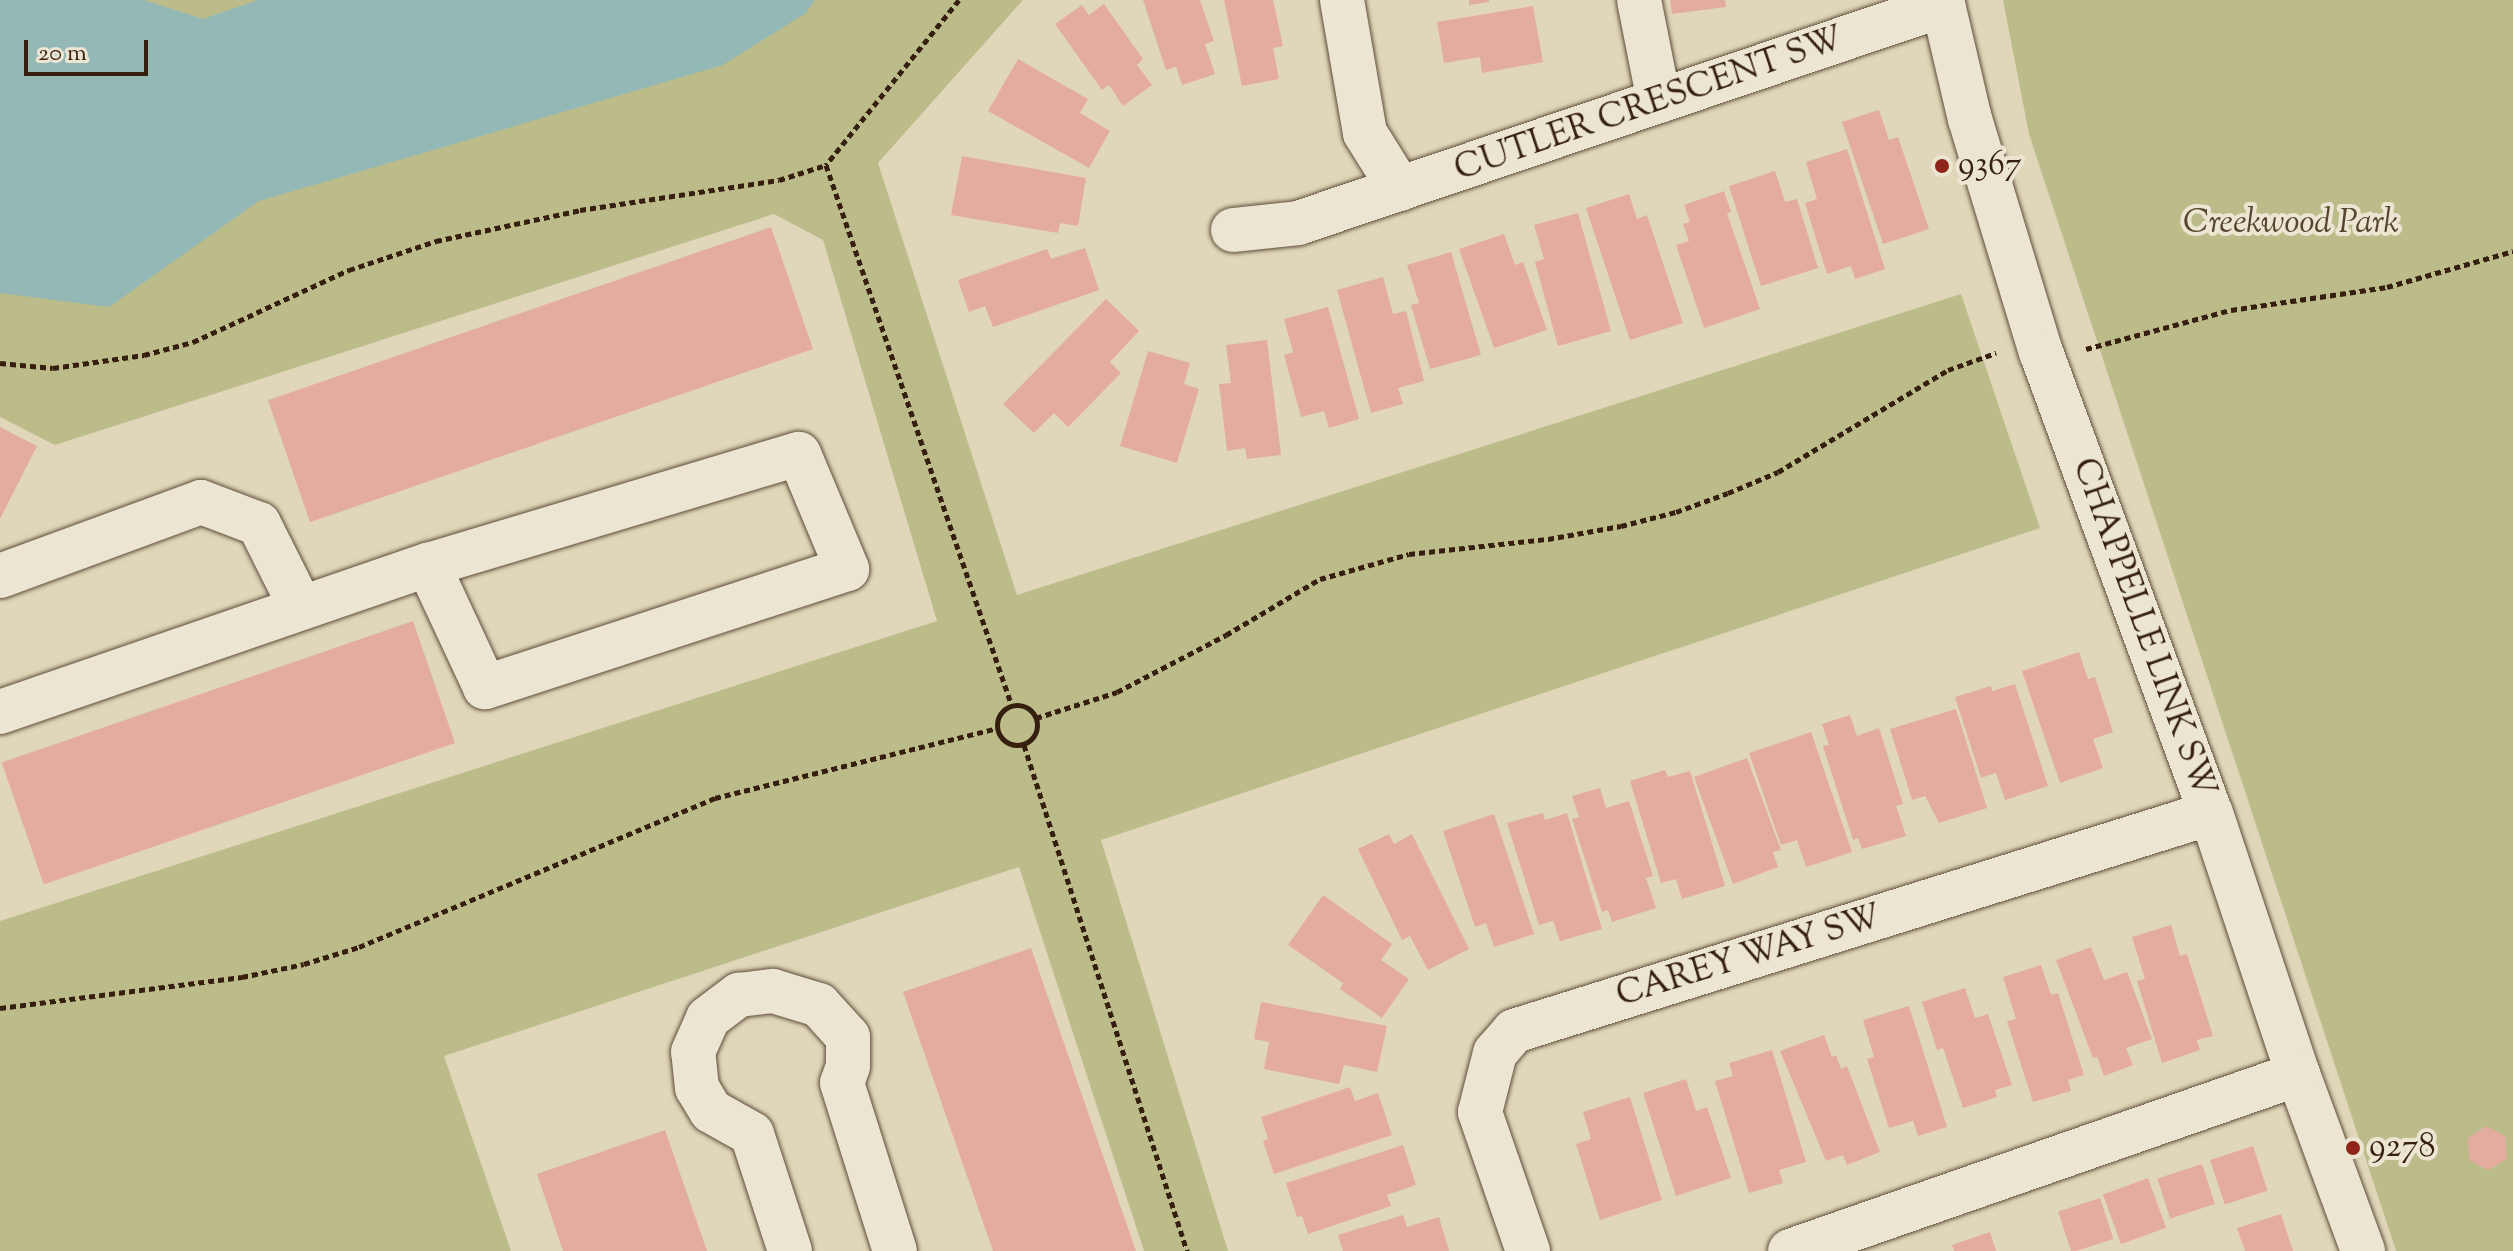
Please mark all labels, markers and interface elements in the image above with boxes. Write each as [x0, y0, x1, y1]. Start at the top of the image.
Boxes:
street label: CUTLER CRESCENT SW [1449, 19, 1849, 191]
scale bar [28, 24, 152, 74]
text: 20 m [38, 37, 87, 71]
place label: 9367 [1958, 146, 2022, 186]
marker: 9367 [1933, 157, 1951, 175]
park label: Creekwood Park [2183, 204, 2399, 244]
street label: CHAPPELLE LINK SW [2063, 453, 2223, 803]
street label: CAREY WAY SW [1612, 897, 1886, 1017]
place label: 9278 [2369, 1128, 2435, 1168]
marker: 9278 [2344, 1139, 2362, 1157]

